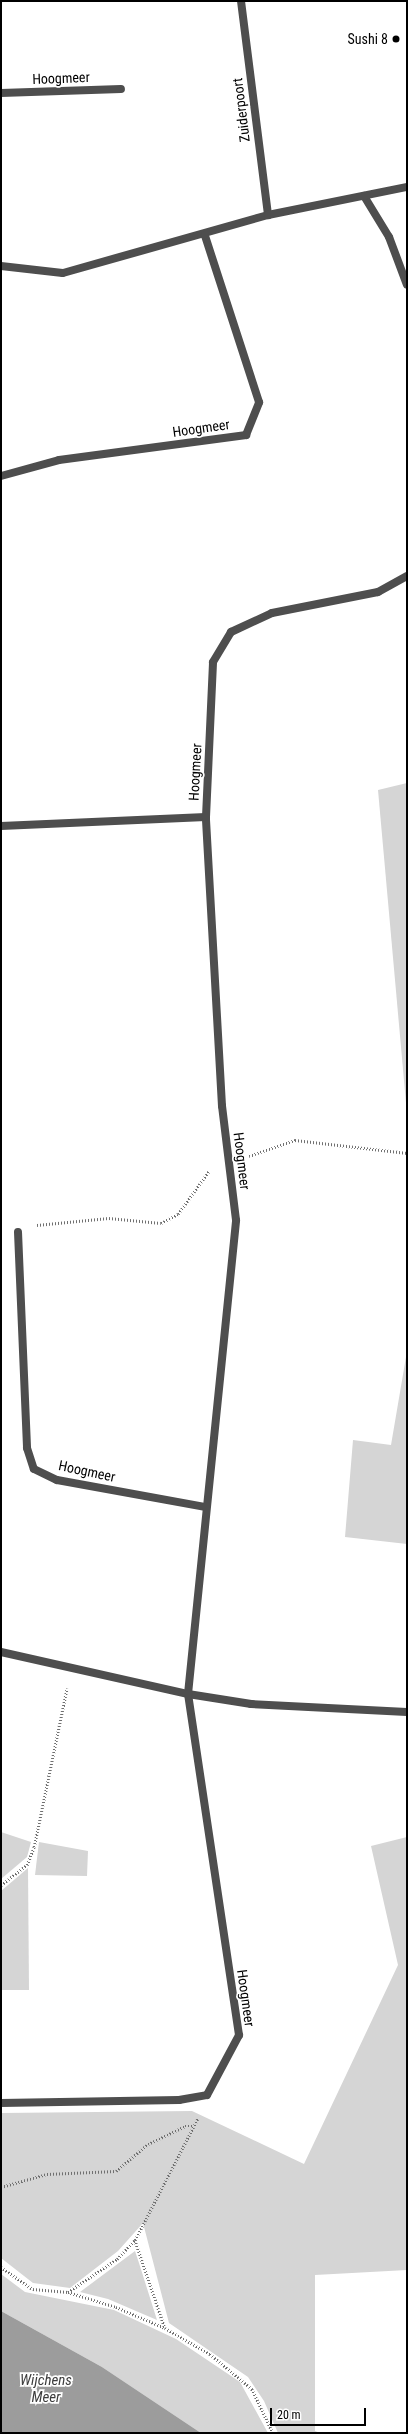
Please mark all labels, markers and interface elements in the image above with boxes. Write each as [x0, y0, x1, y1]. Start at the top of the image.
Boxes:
place label: Sushi 8 [347, 31, 388, 47]
marker: Sushi 8 [391, 34, 401, 44]
street label: Hoogmeer [32, 69, 90, 87]
street label: Zuiderpoort [229, 77, 253, 143]
street label: Hoogmeer [171, 416, 231, 440]
street label: Hoogmeer [185, 743, 205, 801]
street label: Hoogmeer [230, 1131, 254, 1191]
street label: Hoogmeer [57, 1457, 117, 1485]
street label: Hoogmeer [234, 1968, 258, 2028]
water label: Wijchens Meer [20, 2371, 72, 2406]
scale bar [272, 2400, 368, 2426]
text: 20 m [277, 2408, 301, 2422]

